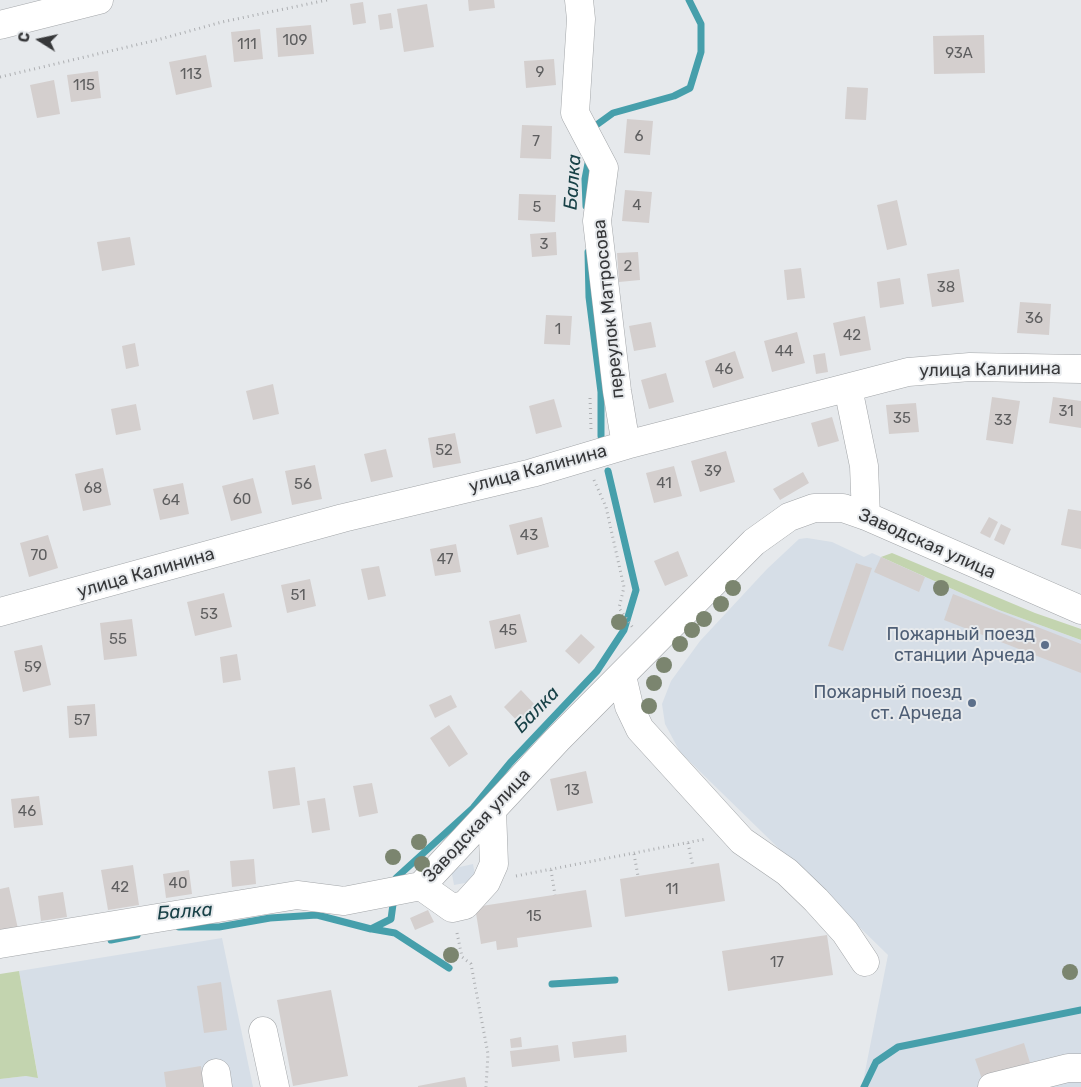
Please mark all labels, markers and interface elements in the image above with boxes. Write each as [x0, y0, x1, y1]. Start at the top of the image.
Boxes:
north arrow [15, 15, 65, 65]
text: С [16, 31, 34, 44]
house number: 109 [283, 32, 307, 50]
house number: 111 [237, 36, 257, 54]
house number: 93А [945, 45, 973, 63]
house number: 9 [536, 64, 544, 82]
house number: 113 [180, 66, 202, 84]
house number: 115 [73, 77, 95, 95]
house number: 6 [634, 128, 644, 146]
house number: 7 [532, 133, 540, 151]
water label: Балка [560, 154, 586, 210]
house number: 4 [632, 197, 642, 215]
house number: 5 [533, 199, 541, 217]
street label: переулок Матросова [589, 218, 629, 400]
house number: 3 [539, 236, 549, 254]
house number: 2 [624, 258, 632, 276]
house number: 38 [937, 279, 955, 297]
house number: 36 [1025, 310, 1043, 328]
house number: 1 [555, 321, 561, 339]
house number: 42 [843, 327, 861, 345]
house number: 44 [775, 343, 793, 361]
street label: улица Калинина [919, 358, 1061, 382]
house number: 46 [715, 361, 733, 379]
house number: 31 [1058, 403, 1074, 421]
house number: 35 [893, 410, 911, 428]
house number: 33 [994, 412, 1012, 430]
street label: улица Калинина [467, 440, 609, 498]
house number: 52 [435, 442, 453, 460]
house number: 39 [704, 463, 722, 481]
house number: 41 [656, 475, 672, 493]
house number: 56 [294, 476, 312, 494]
house number: 68 [84, 480, 102, 498]
house number: 60 [233, 491, 251, 509]
house number: 64 [162, 492, 180, 510]
street label: Заводская улица [855, 504, 999, 584]
house number: 43 [520, 527, 538, 545]
street label: улица Калинина [75, 543, 217, 603]
house number: 70 [30, 547, 48, 565]
house number: 47 [437, 551, 453, 569]
house number: 51 [290, 587, 306, 605]
house number: 53 [200, 606, 218, 624]
house number: 45 [499, 622, 517, 640]
place label: Пожарный поезд станции Арчеда [887, 624, 1035, 666]
house number: 55 [109, 631, 127, 649]
marker: Пожарный поезд станции Арчеда [1039, 639, 1051, 651]
house number: 59 [24, 659, 42, 677]
water label: Балка [510, 682, 564, 738]
place label: Пожарный поезд ст. Арчеда [814, 682, 962, 724]
marker: Пожарный поезд ст. Арчеда [966, 697, 978, 709]
house number: 57 [74, 712, 90, 730]
street label: Заводская улица [419, 765, 535, 887]
house number: 13 [564, 782, 580, 800]
house number: 46 [18, 803, 36, 821]
house number: 40 [169, 875, 187, 893]
house number: 42 [111, 879, 129, 897]
house number: 11 [666, 881, 678, 899]
water label: Балка [157, 899, 213, 925]
house number: 15 [526, 908, 542, 926]
house number: 17 [770, 954, 784, 972]

